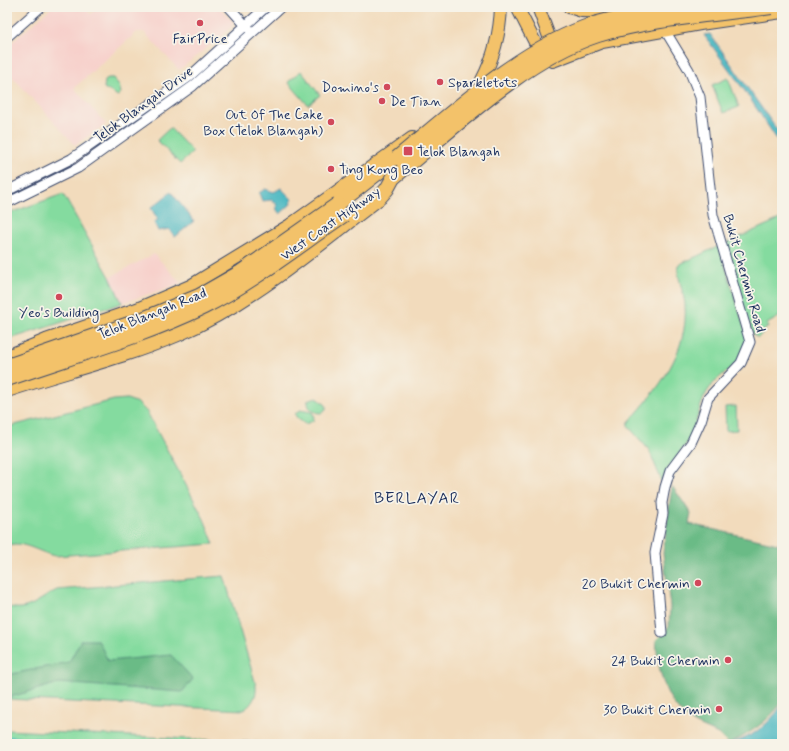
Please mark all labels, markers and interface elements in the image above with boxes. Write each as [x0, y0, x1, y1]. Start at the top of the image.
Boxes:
marker: FairPrice [195, 18, 205, 28]
place label: FairPrice [173, 30, 227, 48]
street label: Telok Blangah Drive [90, 63, 197, 147]
place label: Sparkletots [448, 74, 517, 92]
marker: Sparkletots [435, 77, 445, 87]
place label: Domino's [322, 79, 379, 97]
marker: Domino's [382, 82, 392, 92]
place label: De Tian [390, 93, 442, 111]
marker: De Tian [377, 96, 387, 106]
place label: Out Of The Cake Box (Telok Blangah) [203, 106, 323, 140]
marker: Out Of The Cake Box (Telok Blangah) [326, 117, 336, 127]
place label: Telok Blangah [417, 143, 500, 161]
marker: Telok Blangah [402, 145, 414, 157]
place label: Ting Kong Beo [339, 161, 423, 180]
marker: Ting Kong Beo [326, 164, 336, 174]
street label: West Coast Highway [277, 183, 385, 267]
street label: Bukit Chermin Road [719, 212, 770, 334]
street label: Telok Blangah Road [96, 284, 209, 344]
marker: Yeo's Building [54, 292, 64, 302]
place label: Yeo's Building [19, 304, 99, 323]
district label: BERLAYAR [374, 488, 460, 509]
place label: 20 Bukit Chermin [582, 575, 690, 593]
marker: 20 Bukit Chermin [693, 578, 703, 588]
place label: 24 Bukit Chermin [611, 652, 720, 670]
marker: 24 Bukit Chermin [723, 655, 733, 665]
place label: 30 Bukit Chermin [603, 701, 711, 719]
marker: 30 Bukit Chermin [714, 704, 724, 714]

